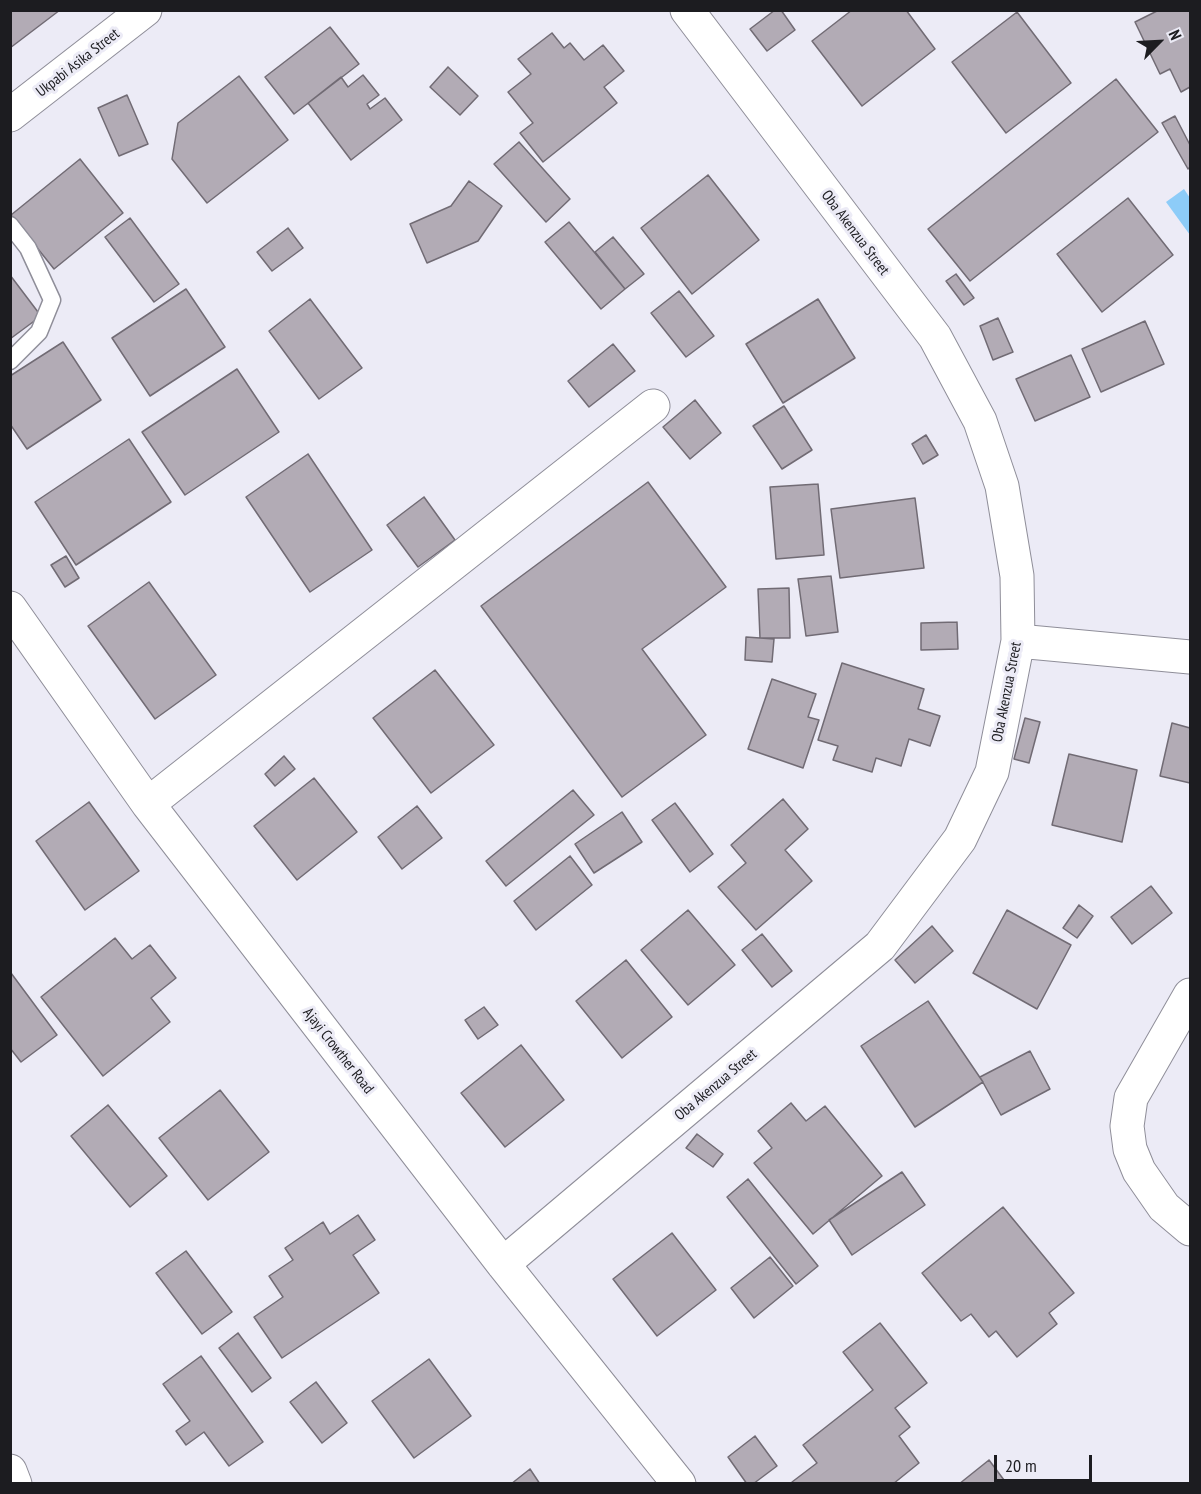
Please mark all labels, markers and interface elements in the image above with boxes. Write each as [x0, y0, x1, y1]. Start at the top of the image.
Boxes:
north arrow [1129, 12, 1189, 72]
street label: Ukpabi Asika Street [33, 25, 123, 101]
text: N [1165, 27, 1186, 43]
street label: Oba Akenzua Street [817, 187, 893, 279]
street label: Oba Akenzua Street [988, 640, 1026, 744]
street label: Ajayi Crowther Road [299, 1004, 377, 1098]
street label: Oba Akenzua Street [671, 1045, 761, 1125]
scale bar [997, 1443, 1094, 1481]
text: 20 m [1005, 1454, 1037, 1477]

